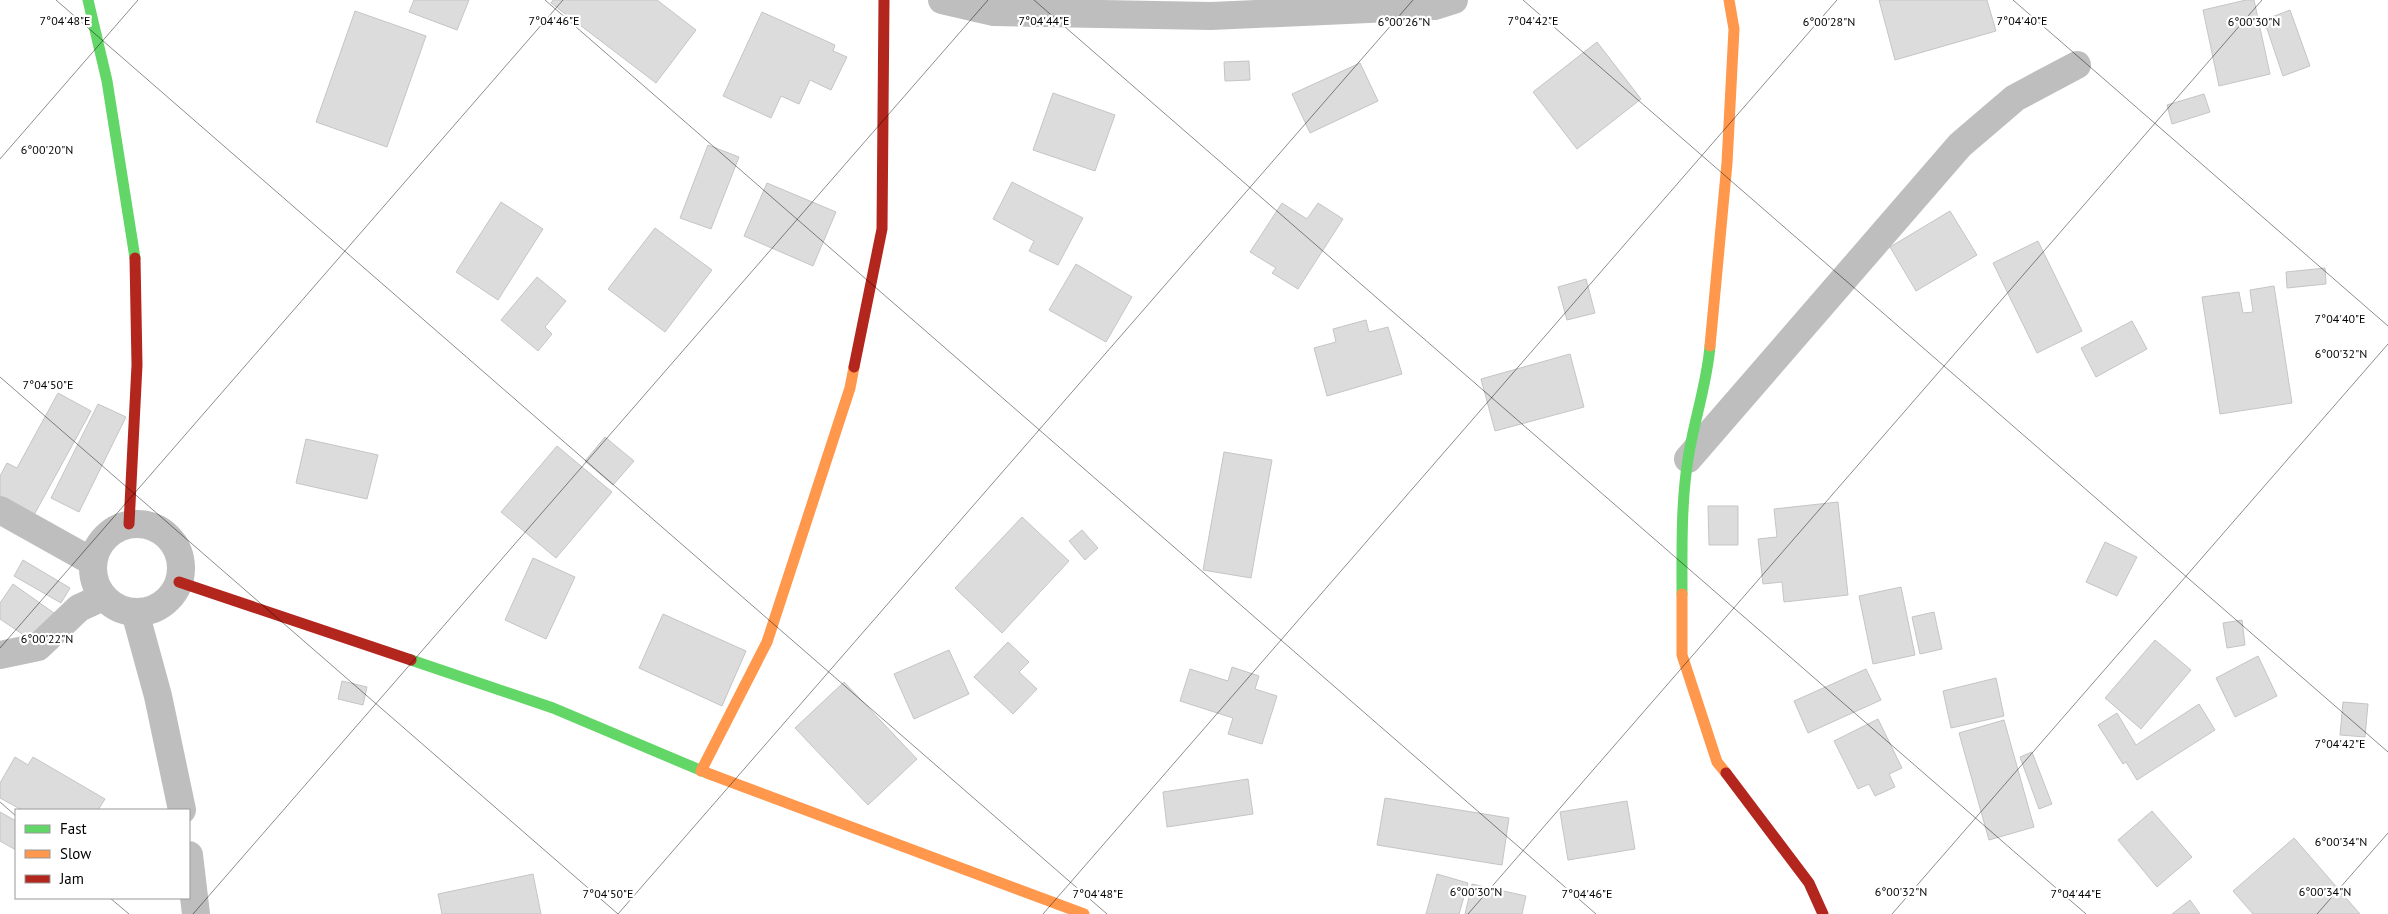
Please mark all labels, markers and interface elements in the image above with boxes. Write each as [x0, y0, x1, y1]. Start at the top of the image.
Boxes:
text: 7°04'48"E [40, 13, 90, 28]
text: 7°04'46"E [529, 13, 579, 28]
text: 7°04'44"E [1019, 13, 1069, 28]
text: 7°04'42"E [1508, 13, 1558, 28]
text: 7°04'40"E [1997, 13, 2047, 28]
text: 6°00'26"N [1378, 14, 1430, 29]
text: 6°00'28"N [1803, 14, 1855, 29]
text: 6°00'30"N [2228, 14, 2280, 29]
text: 6°00'20"N [21, 142, 73, 157]
text: 7°04'40"E [2315, 311, 2365, 326]
text: 6°00'32"N [2315, 346, 2367, 361]
text: 7°04'50"E [23, 377, 73, 392]
text: 6°00'22"N [21, 631, 73, 646]
text: 7°04'42"E [2315, 736, 2365, 751]
legend [15, 809, 190, 899]
text: Fast [60, 819, 87, 838]
text: 6°00'34"N [2315, 834, 2367, 849]
text: Slow [60, 844, 91, 863]
text: Jam [59, 869, 84, 888]
text: 6°00'30"N [1450, 884, 1502, 899]
text: 6°00'32"N [1875, 884, 1927, 899]
text: 6°00'34"N [2299, 884, 2351, 899]
text: 7°04'50"E [583, 886, 633, 901]
text: 7°04'48"E [1073, 886, 1123, 901]
text: 7°04'46"E [1562, 886, 1612, 901]
text: 7°04'44"E [2051, 886, 2101, 901]

